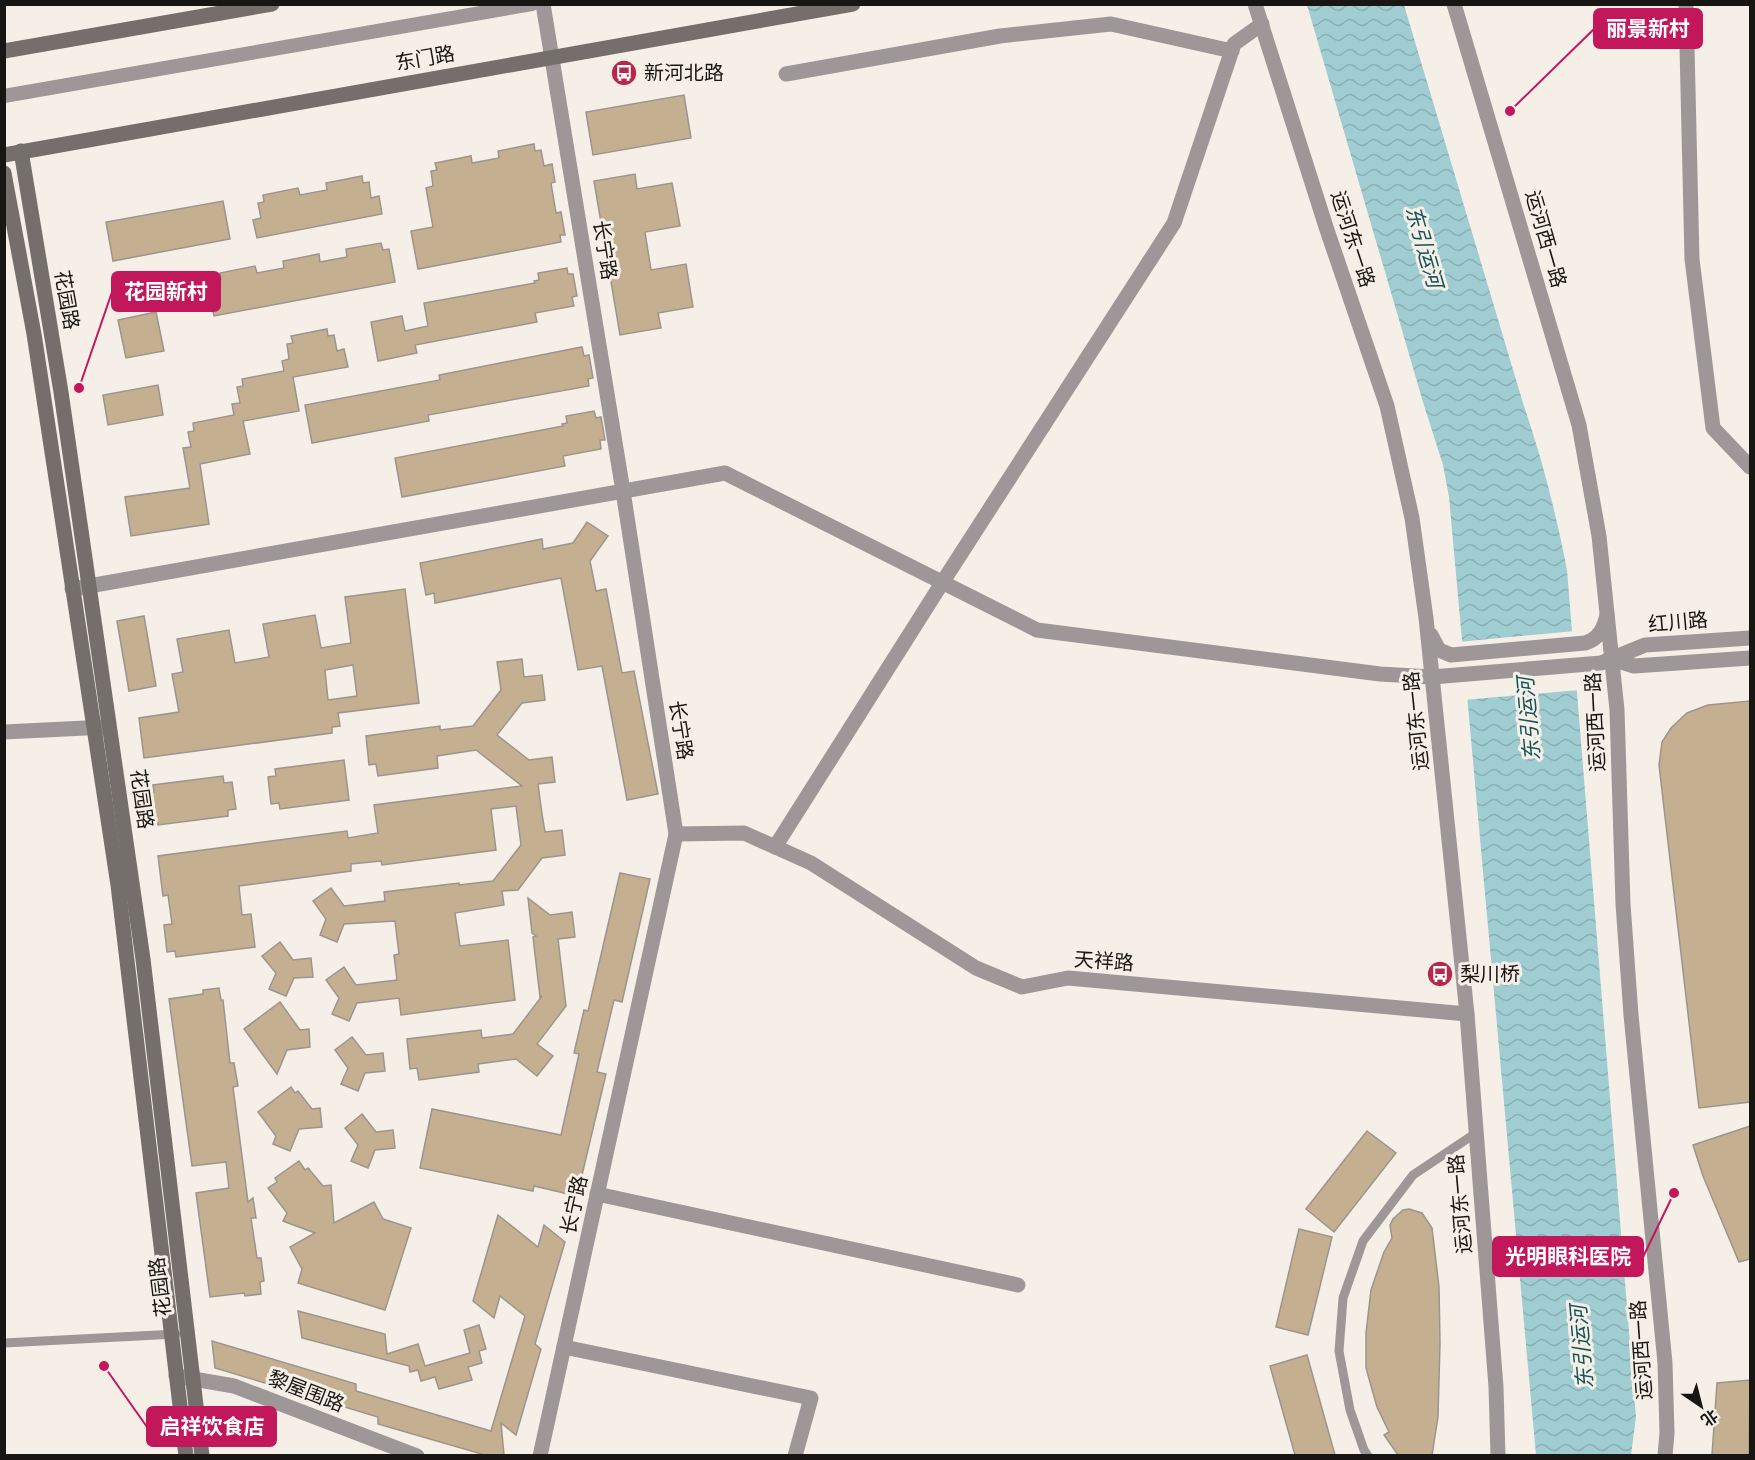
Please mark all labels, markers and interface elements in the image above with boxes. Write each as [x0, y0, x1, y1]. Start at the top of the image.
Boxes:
callout: 丽景新村 [1594, 9, 1702, 48]
text: 丽景新村 [1606, 14, 1690, 44]
street label: 东门路 [393, 40, 457, 78]
bus stop icon: 新河北路 [609, 58, 639, 88]
place label: 新河北路 [644, 60, 724, 88]
street label: 运河东一路 [1323, 187, 1381, 291]
street label: 运河西一路 [1518, 187, 1572, 291]
water label: 东引运河 [1398, 202, 1451, 295]
street label: 长宁路 [585, 218, 623, 282]
street label: 花园路 [47, 268, 85, 332]
callout: 花园新村 [112, 272, 220, 311]
text: 花园新村 [124, 277, 208, 307]
street label: 红川路 [1647, 606, 1709, 640]
street label: 运河东一路 [1398, 670, 1436, 772]
street label: 运河西一路 [1579, 671, 1613, 773]
water label: 东引运河 [1510, 672, 1548, 762]
street label: 长宁路 [661, 698, 699, 762]
street label: 花园路 [123, 767, 159, 831]
street label: 天祥路 [1073, 946, 1135, 978]
bus stop icon: 梨川桥 [1425, 959, 1455, 989]
place label: 梨川桥 [1460, 961, 1520, 989]
street label: 运河东一路 [1443, 1153, 1479, 1255]
street label: 长宁路 [555, 1173, 595, 1237]
callout: 光明眼科医院 [1493, 1237, 1643, 1276]
text: 光明眼科医院 [1505, 1242, 1631, 1272]
street label: 花园路 [143, 1255, 179, 1318]
street label: 运河西一路 [1625, 1299, 1659, 1401]
water label: 东引运河 [1563, 1300, 1601, 1390]
street label: 黎屋围路 [263, 1365, 348, 1419]
north arrow [1671, 1376, 1731, 1436]
text: 北 [1696, 1404, 1722, 1431]
callout: 启祥饮食店 [147, 1407, 276, 1446]
text: 启祥饮食店 [160, 1412, 265, 1442]

